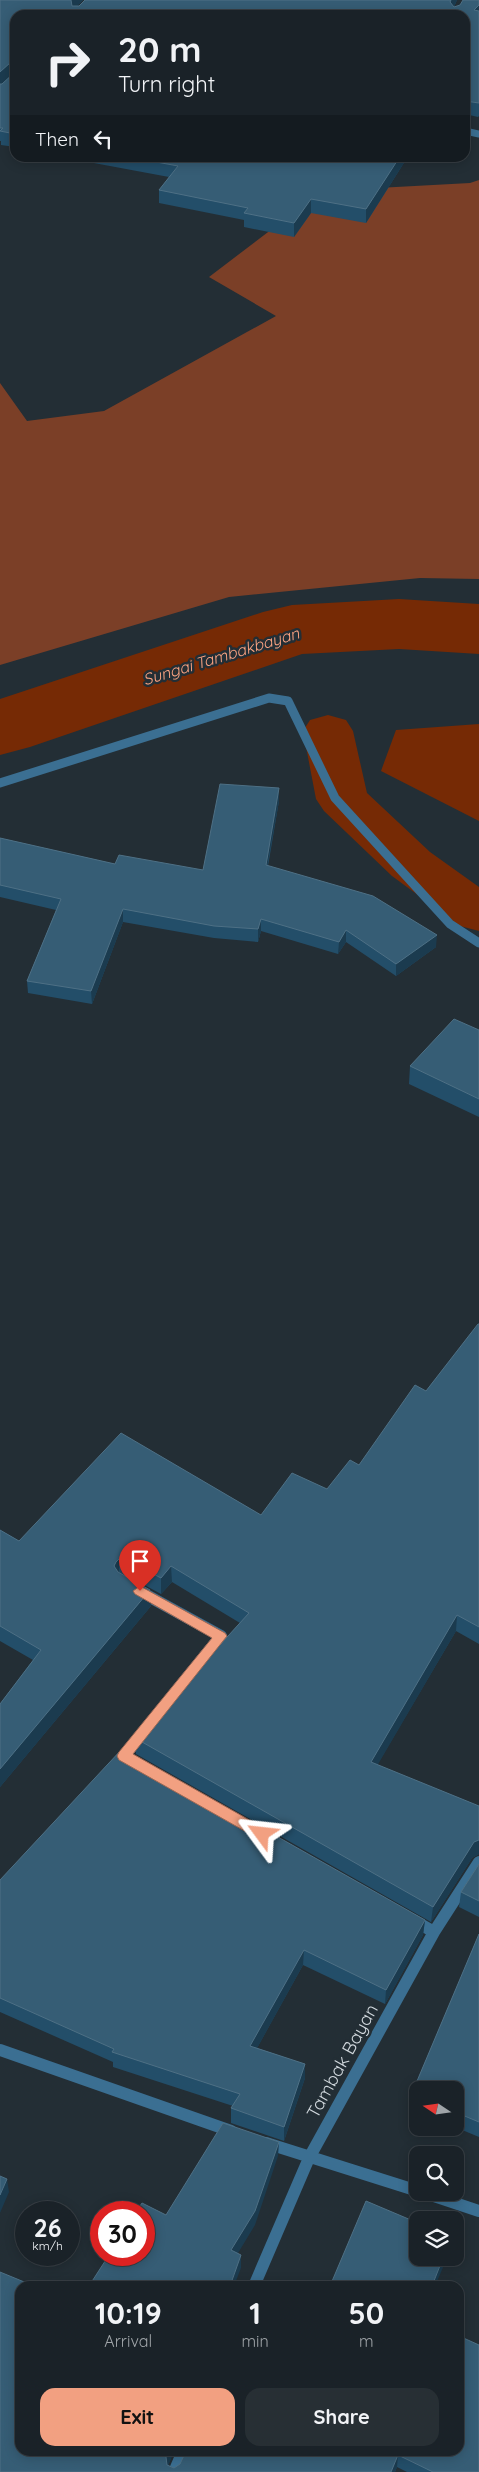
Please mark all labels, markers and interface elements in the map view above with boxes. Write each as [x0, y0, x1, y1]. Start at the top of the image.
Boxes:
text: 20 m [118, 27, 201, 71]
icon: right [35, 30, 100, 95]
text: Turn right [118, 70, 215, 98]
icon: left [89, 125, 117, 153]
text: Then [35, 127, 79, 151]
water label: Sungai Tambakbayan [140, 622, 302, 689]
pin [119, 1540, 161, 1591]
icon: arrive [126, 1547, 154, 1575]
position arrow [235, 1807, 287, 1859]
street label: Tambak Bayan [301, 2000, 383, 2122]
north arrow [409, 2081, 464, 2136]
map controls [409, 2081, 464, 2266]
button: search [409, 2146, 464, 2201]
speed limit sign: 30 [90, 2201, 155, 2266]
button: layers [409, 2211, 464, 2266]
text: 26 [33, 2212, 62, 2243]
text: km/h [32, 2238, 63, 2253]
text: 10:19 [95, 2294, 162, 2332]
text: 1 [249, 2294, 261, 2332]
text: 50 [349, 2294, 384, 2332]
text: Arrival [104, 2331, 152, 2351]
text: min [242, 2331, 269, 2351]
text: m [359, 2331, 374, 2351]
button: Exit [40, 2388, 235, 2446]
button: Share [245, 2388, 439, 2446]

